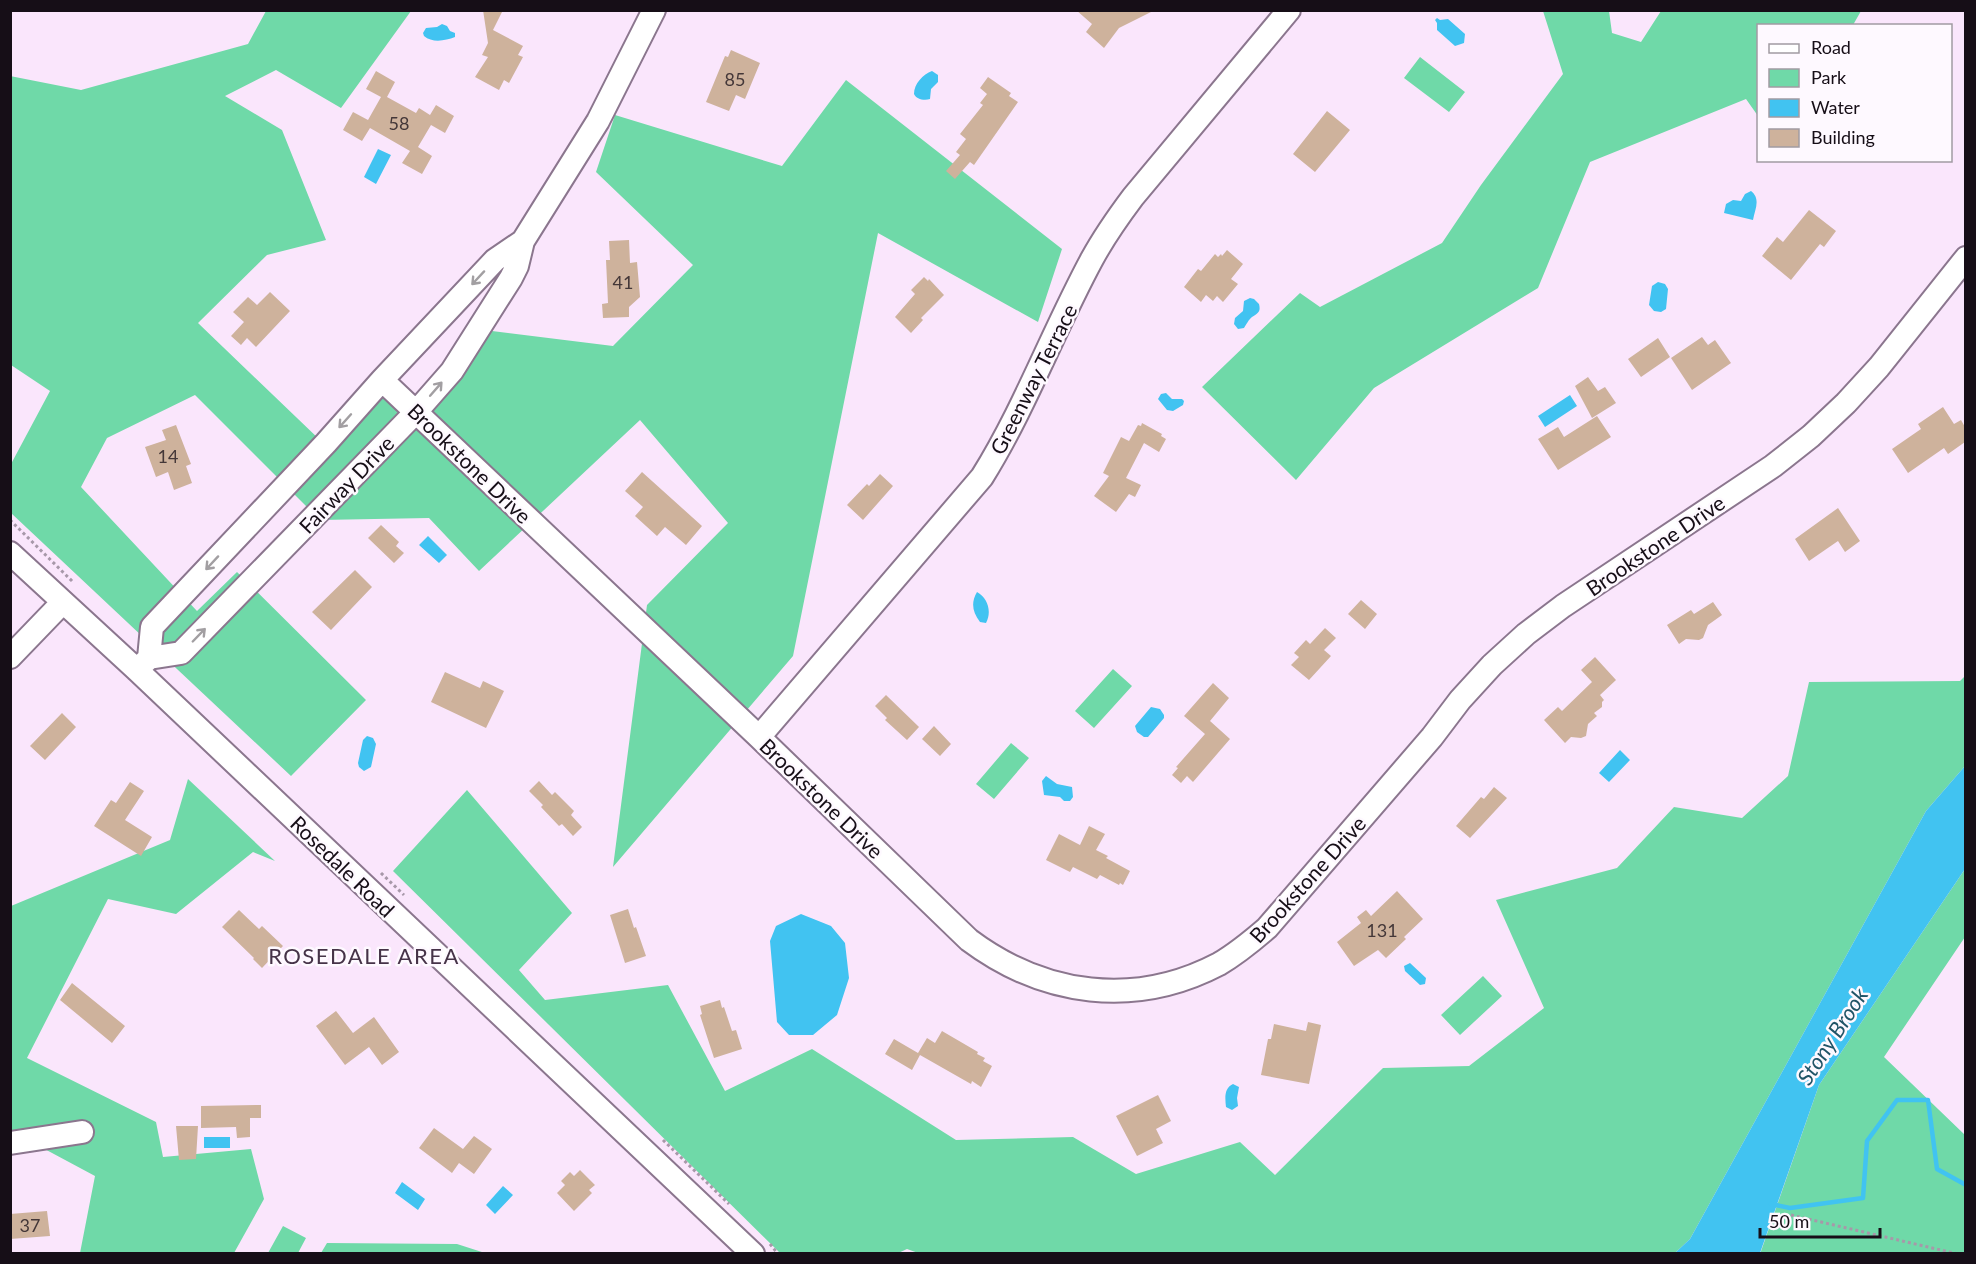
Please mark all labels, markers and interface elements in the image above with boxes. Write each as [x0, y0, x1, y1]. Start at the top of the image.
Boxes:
legend [1757, 24, 1952, 162]
text: Road [1811, 36, 1851, 58]
text: Park [1811, 66, 1847, 88]
house number: 85 [725, 68, 745, 90]
text: Water [1811, 96, 1860, 118]
house number: 58 [389, 112, 409, 134]
text: Building [1811, 126, 1875, 148]
one-way arrow [471, 271, 485, 286]
house number: 41 [613, 271, 633, 293]
street label: Greenway Terrace [984, 300, 1082, 458]
one-way arrow [429, 382, 443, 397]
street label: Brookstone Drive [403, 398, 537, 528]
one-way arrow [338, 414, 352, 429]
street label: Fairway Drive [293, 430, 399, 538]
house number: 14 [158, 445, 178, 467]
street label: Brookstone Drive [1581, 489, 1729, 601]
one-way arrow [205, 556, 219, 571]
one-way arrow [192, 628, 206, 643]
street label: Brookstone Drive [755, 733, 889, 863]
street label: Rosedale Road [286, 810, 400, 922]
street label: Brookstone Drive [1244, 811, 1370, 947]
house number: 131 [1366, 919, 1398, 941]
district label: ROSEDALE AREA [268, 942, 460, 969]
water label: Stony Brook [1791, 982, 1874, 1089]
scale bar [1760, 1201, 1880, 1239]
text: 50 m [1769, 1210, 1809, 1232]
house number: 37 [20, 1214, 40, 1236]

